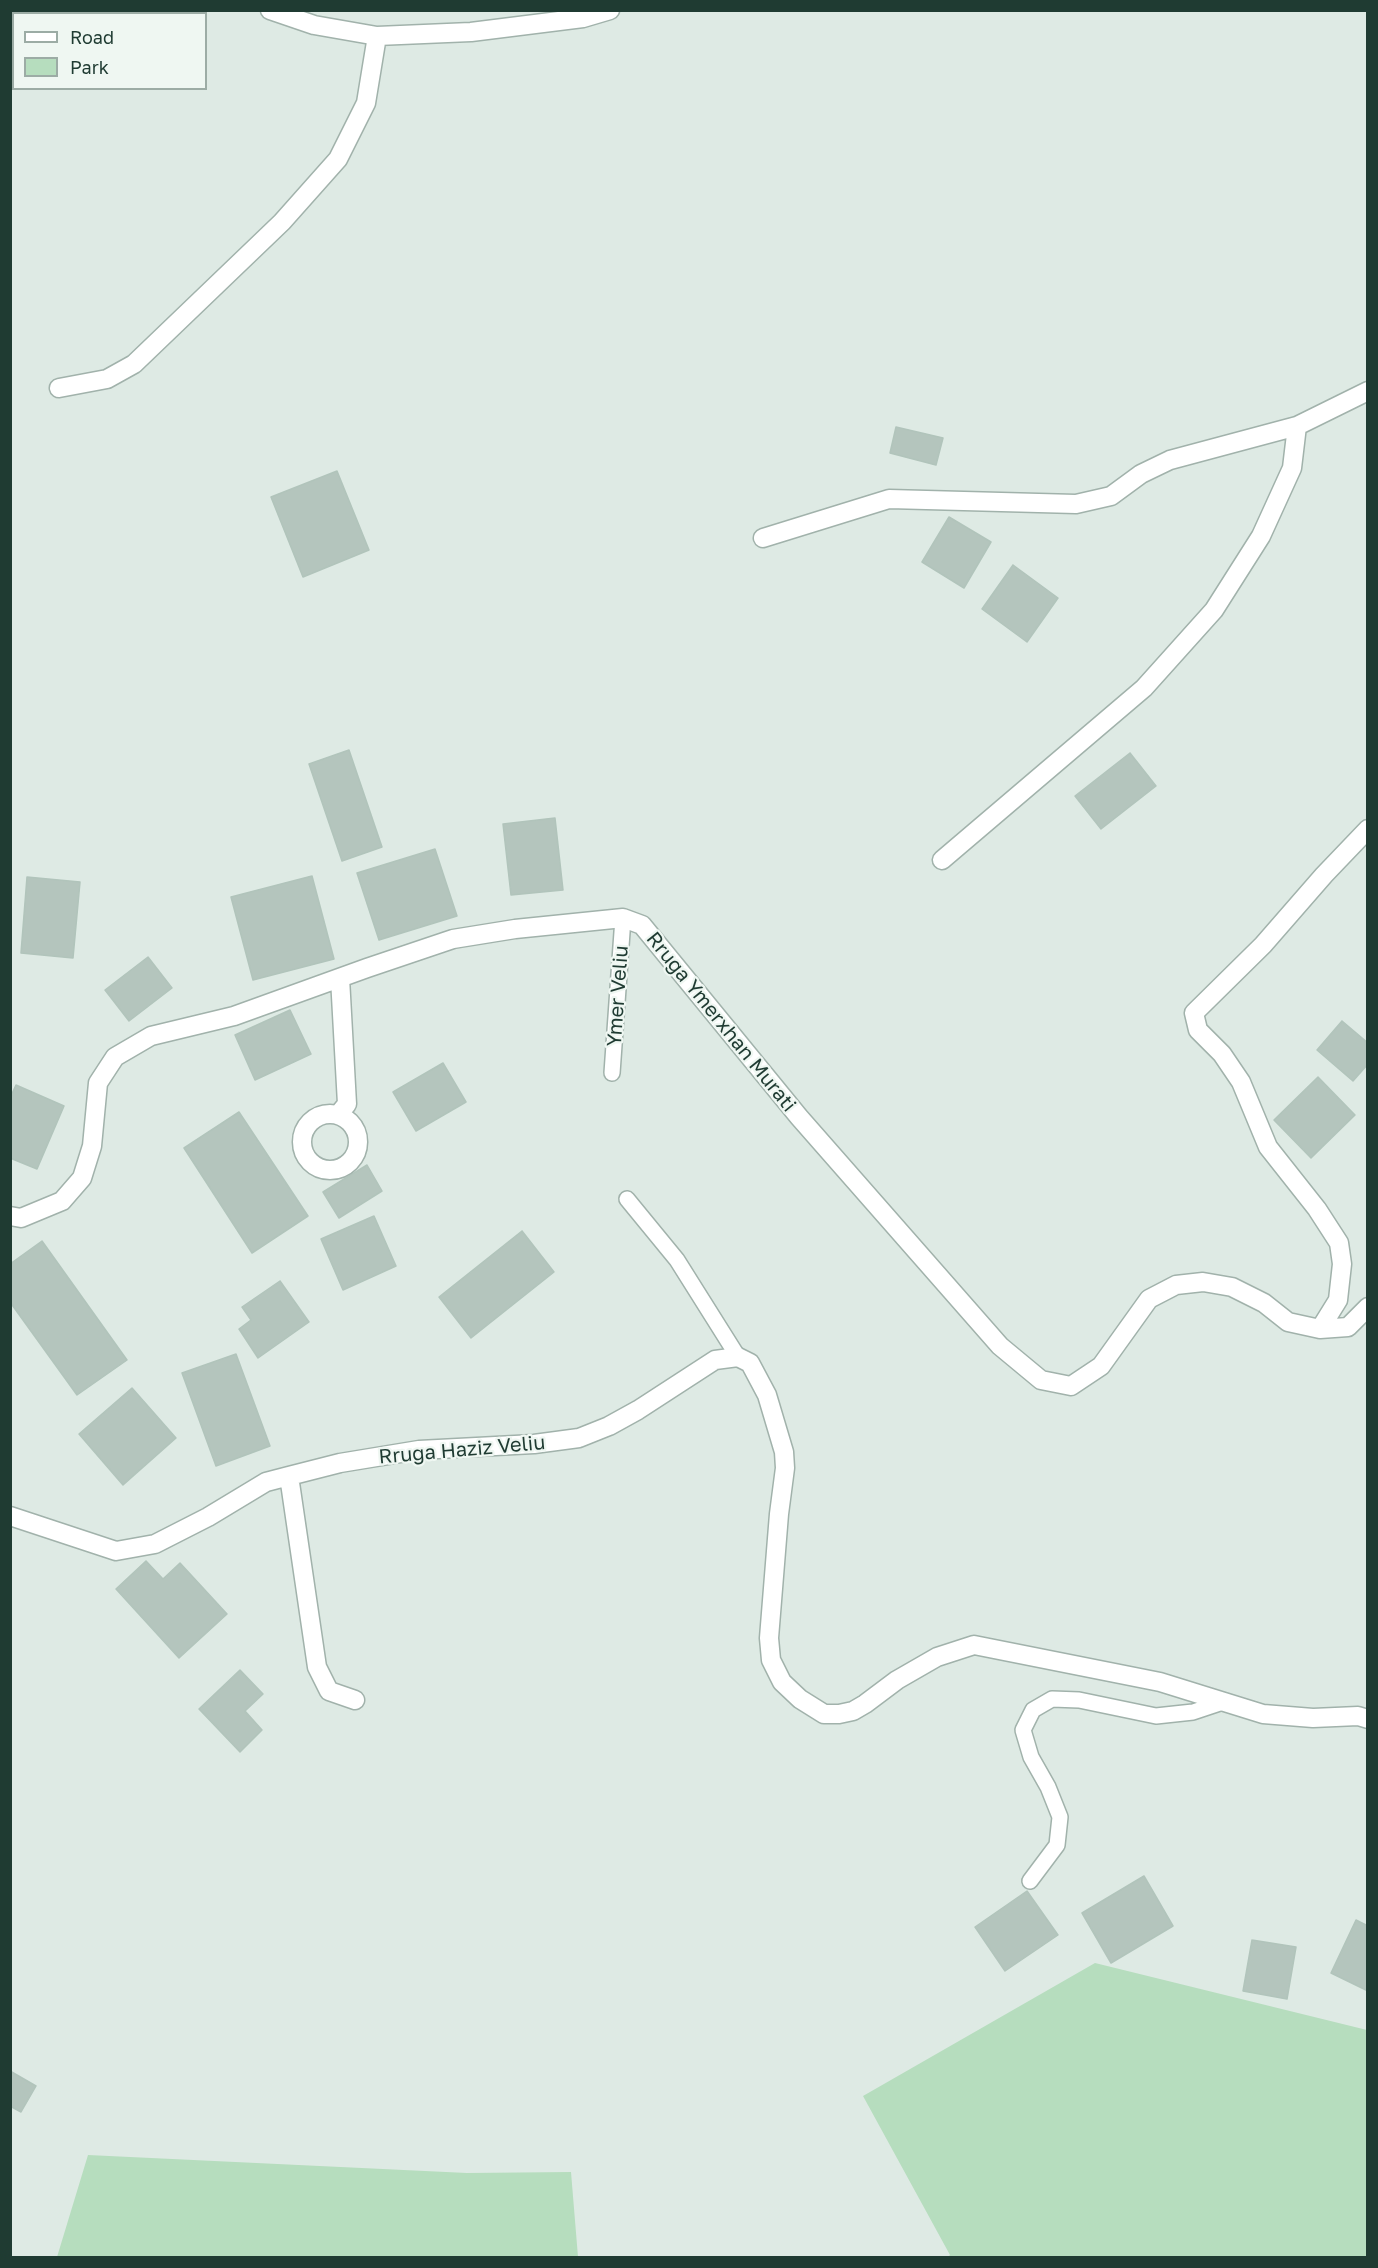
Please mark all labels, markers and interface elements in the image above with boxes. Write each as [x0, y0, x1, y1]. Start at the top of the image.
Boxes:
legend [12, 12, 207, 90]
text: Road [70, 26, 114, 48]
text: Park [70, 56, 109, 78]
street label: Rruga Ymerxhan Murati [641, 927, 801, 1117]
street label: Ymer Veliu [602, 945, 634, 1047]
street label: Rruga Haziz Veliu [378, 1431, 546, 1469]

